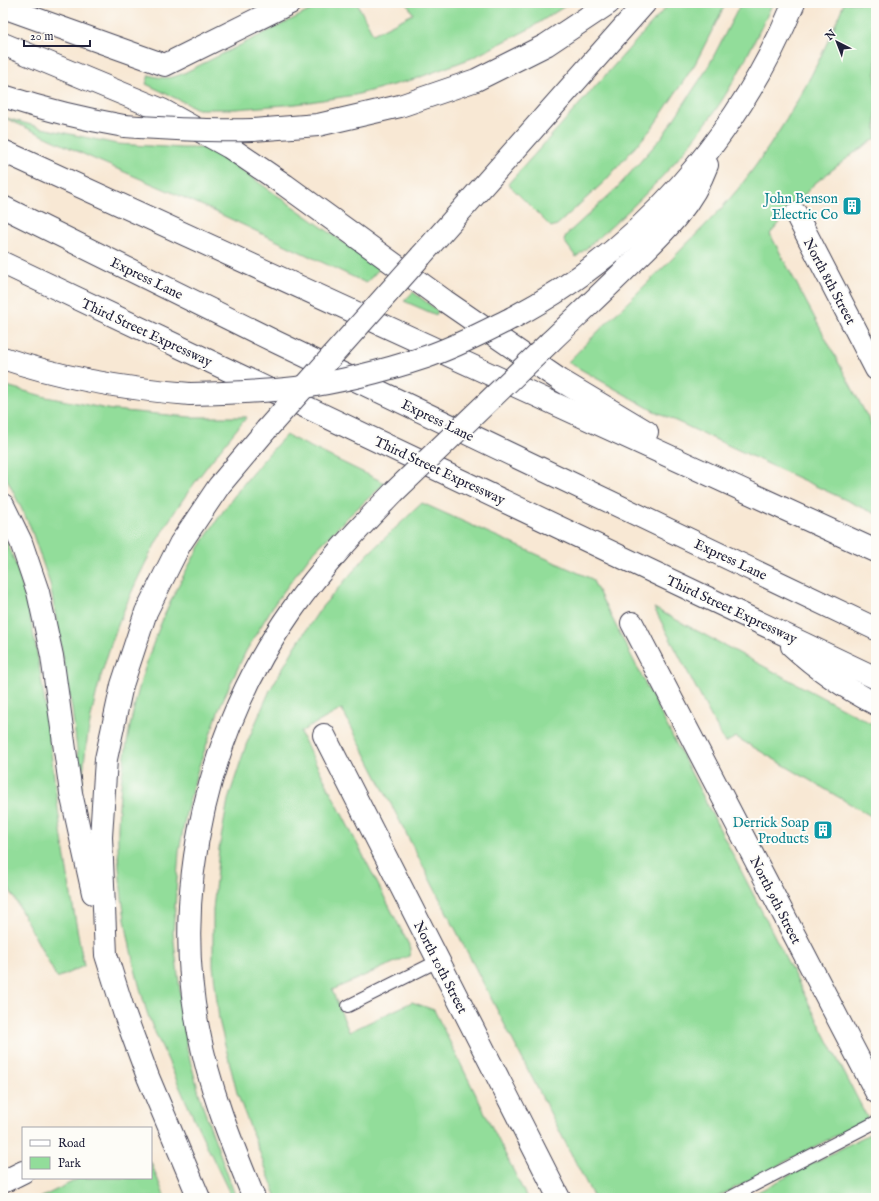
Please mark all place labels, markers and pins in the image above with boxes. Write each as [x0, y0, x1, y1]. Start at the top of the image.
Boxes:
place label: John Benson Electric Co [762, 190, 839, 224]
building icon: John Benson Electric Co [841, 195, 863, 217]
place label: Derrick Soap Products [732, 814, 809, 848]
building icon: Derrick Soap Products [812, 819, 834, 841]

